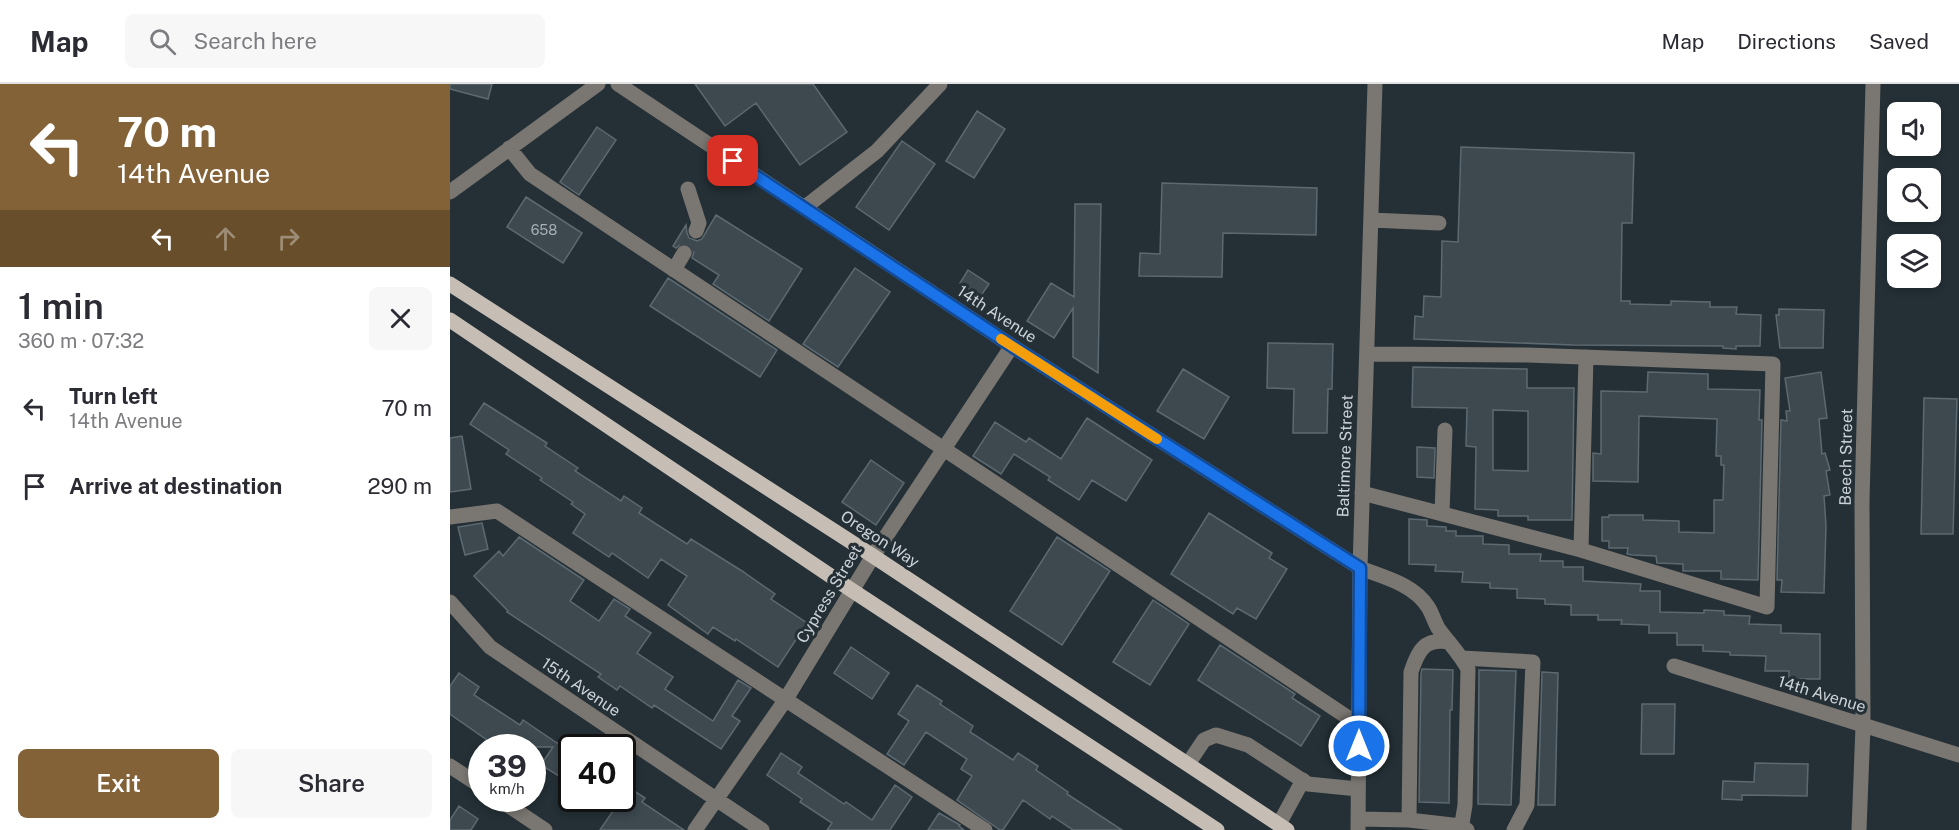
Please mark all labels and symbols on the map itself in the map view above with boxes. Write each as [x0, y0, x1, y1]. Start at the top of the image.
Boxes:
pin [707, 135, 758, 186]
house number: 658 [531, 222, 557, 238]
street label: 14th Avenue [954, 281, 1040, 347]
street label: Baltimore Street [1333, 394, 1357, 518]
street label: Beech Street [1836, 408, 1856, 506]
street label: Oregon Way [837, 507, 923, 572]
street label: Cypress Street [792, 542, 866, 646]
street label: 15th Avenue [538, 654, 624, 720]
street label: 14th Avenue [1776, 672, 1868, 716]
position arrow [1327, 714, 1391, 778]
speed limit sign: 40 [558, 734, 636, 812]

